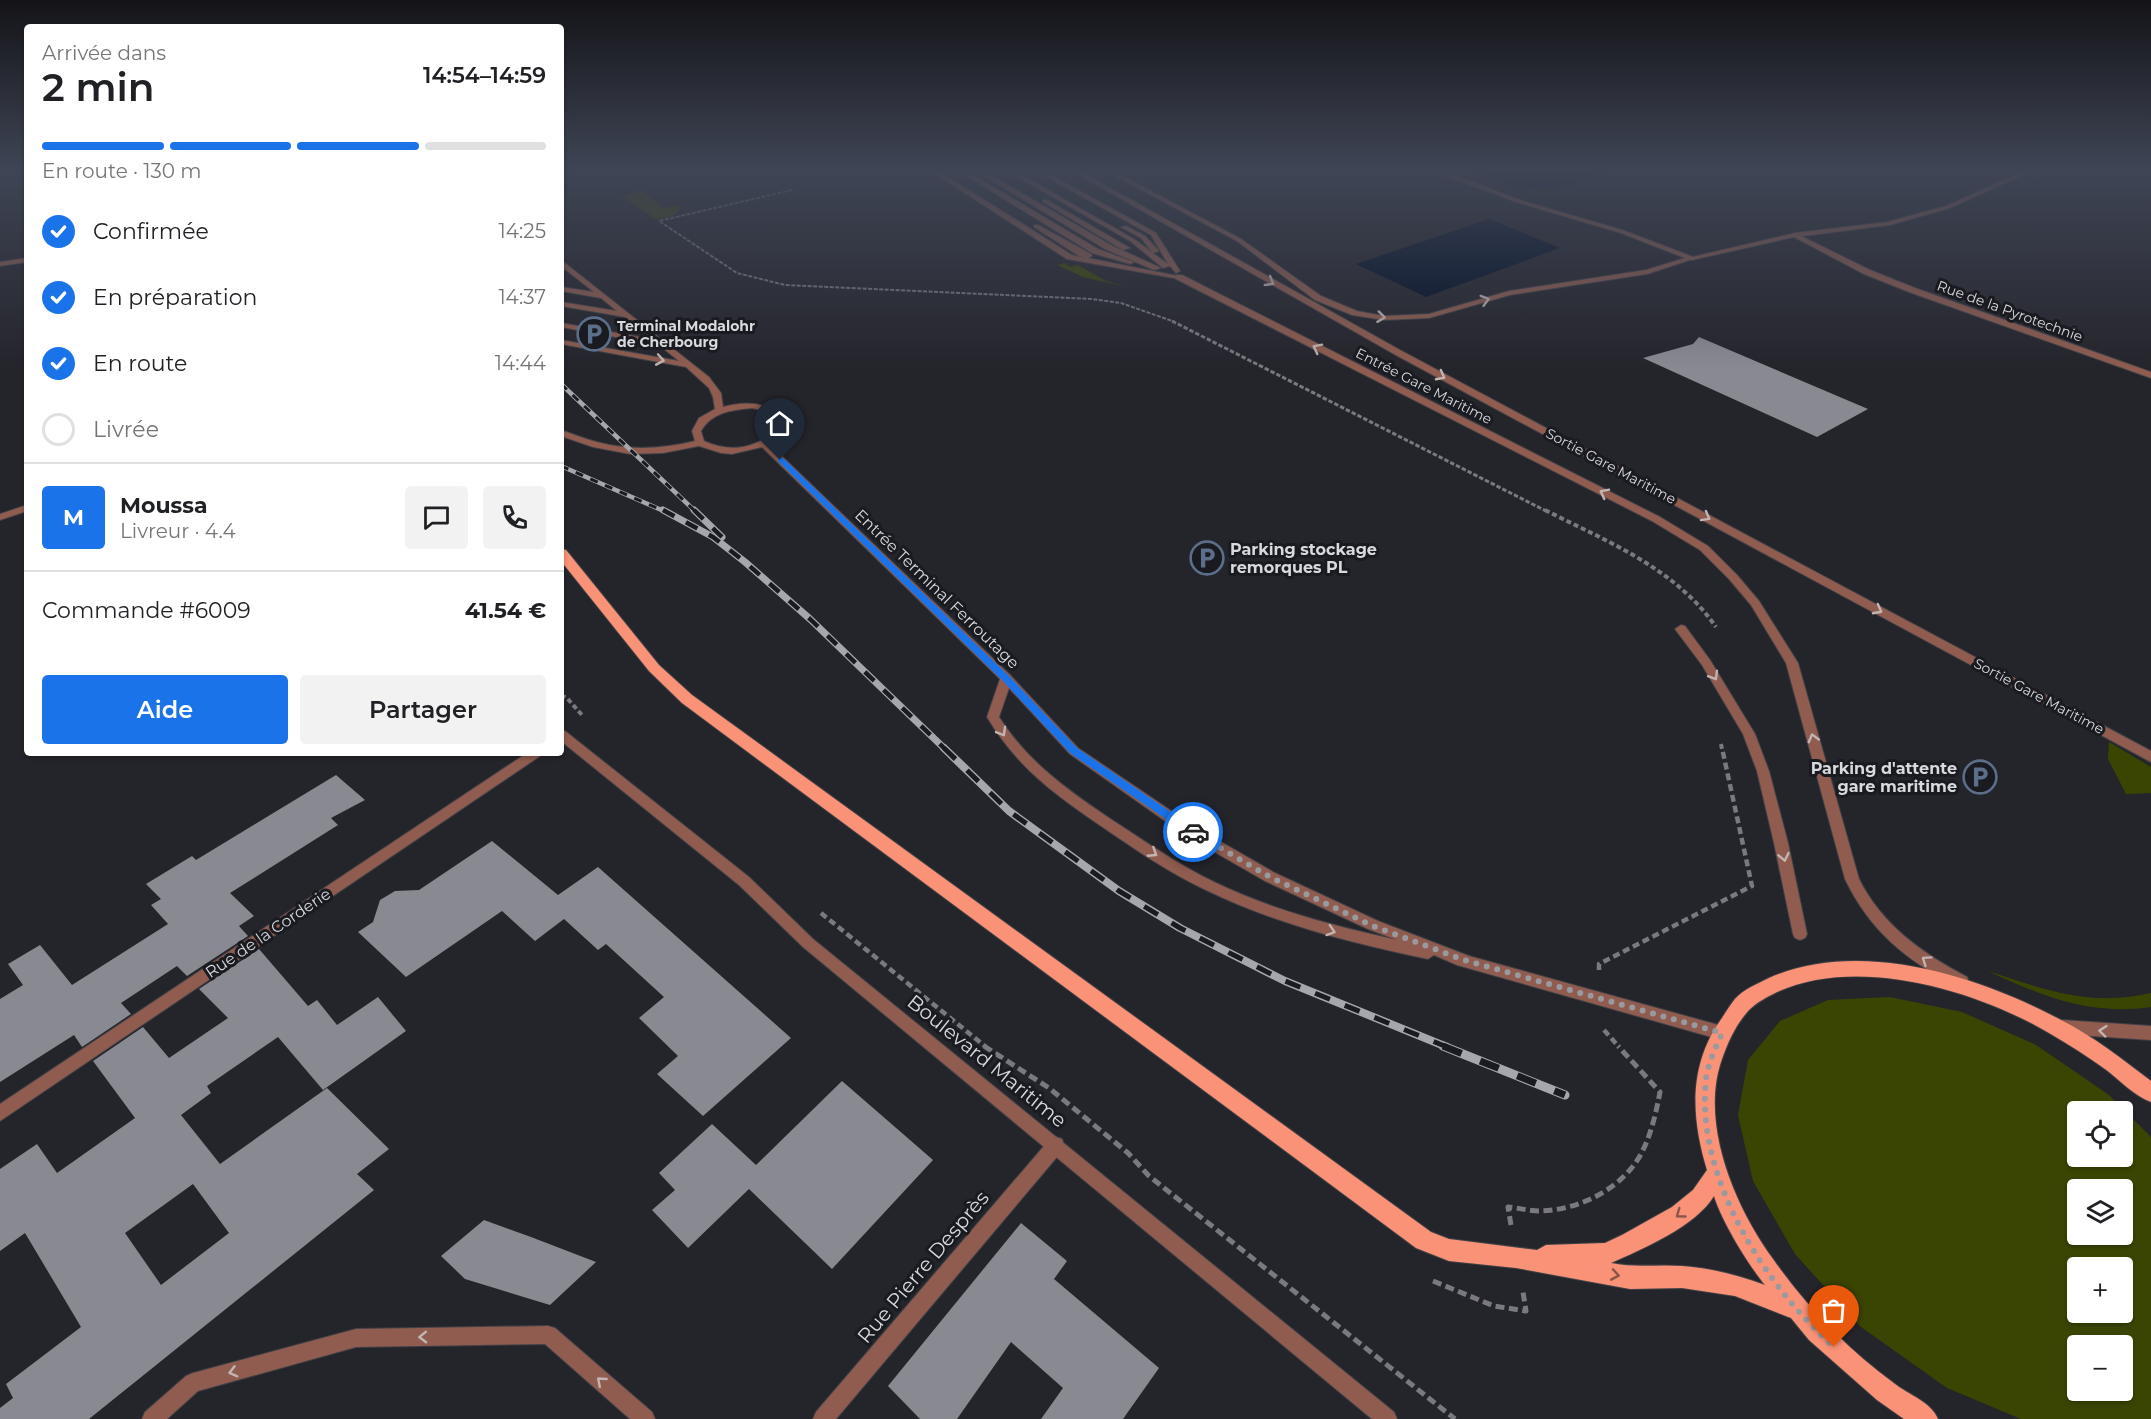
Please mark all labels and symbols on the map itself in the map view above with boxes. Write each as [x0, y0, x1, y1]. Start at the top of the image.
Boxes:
one-way arrow [1264, 275, 1274, 286]
street label: Rue de la Pyrotechnie [1935, 276, 2085, 346]
one-way arrow [1479, 295, 1490, 307]
one-way arrow [1377, 310, 1386, 322]
parking icon: Terminal Modalohr de Cherbourg [576, 316, 612, 352]
place label: Terminal Modalohr de Cherbourg [617, 317, 755, 351]
one-way arrow [1313, 343, 1324, 355]
street label: Entrée Gare Maritime [1353, 344, 1495, 428]
one-way arrow [655, 353, 665, 366]
one-way arrow [1435, 369, 1445, 380]
pin [754, 398, 805, 460]
street label: Sortie Gare Maritime [1543, 424, 1679, 508]
one-way arrow [1599, 489, 1610, 500]
street label: Entrée Terminal Ferroutage [851, 505, 1023, 673]
one-way arrow [1700, 510, 1710, 521]
parking icon: Parking stockage remorques PL [1189, 540, 1225, 576]
place label: Parking stockage remorques PL [1230, 540, 1377, 577]
one-way arrow [1871, 603, 1882, 614]
street label: Sortie Gare Maritime [1971, 654, 2107, 738]
one-way arrow [1707, 670, 1719, 680]
one-way arrow [995, 726, 1006, 737]
one-way arrow [1808, 733, 1820, 744]
place label: Parking d'attente gare maritime [1811, 759, 1957, 796]
parking icon: Parking d'attente gare maritime [1962, 759, 1998, 795]
courier [1163, 802, 1223, 862]
one-way arrow [1146, 846, 1157, 857]
one-way arrow [1777, 851, 1790, 861]
street label: Rue de la Corderie [202, 884, 334, 982]
one-way arrow [1325, 923, 1336, 936]
one-way arrow [1922, 955, 1932, 967]
street label: Boulevard Maritime [903, 989, 1071, 1133]
one-way arrow [2098, 1025, 2107, 1038]
street label: Rue Pierre Desprès [852, 1186, 994, 1348]
one-way arrow [1675, 1207, 1686, 1218]
one-way arrow [1609, 1268, 1619, 1281]
pin [1808, 1285, 1859, 1347]
one-way arrow [419, 1331, 428, 1343]
one-way arrow [228, 1365, 239, 1377]
one-way arrow [597, 1377, 608, 1388]

